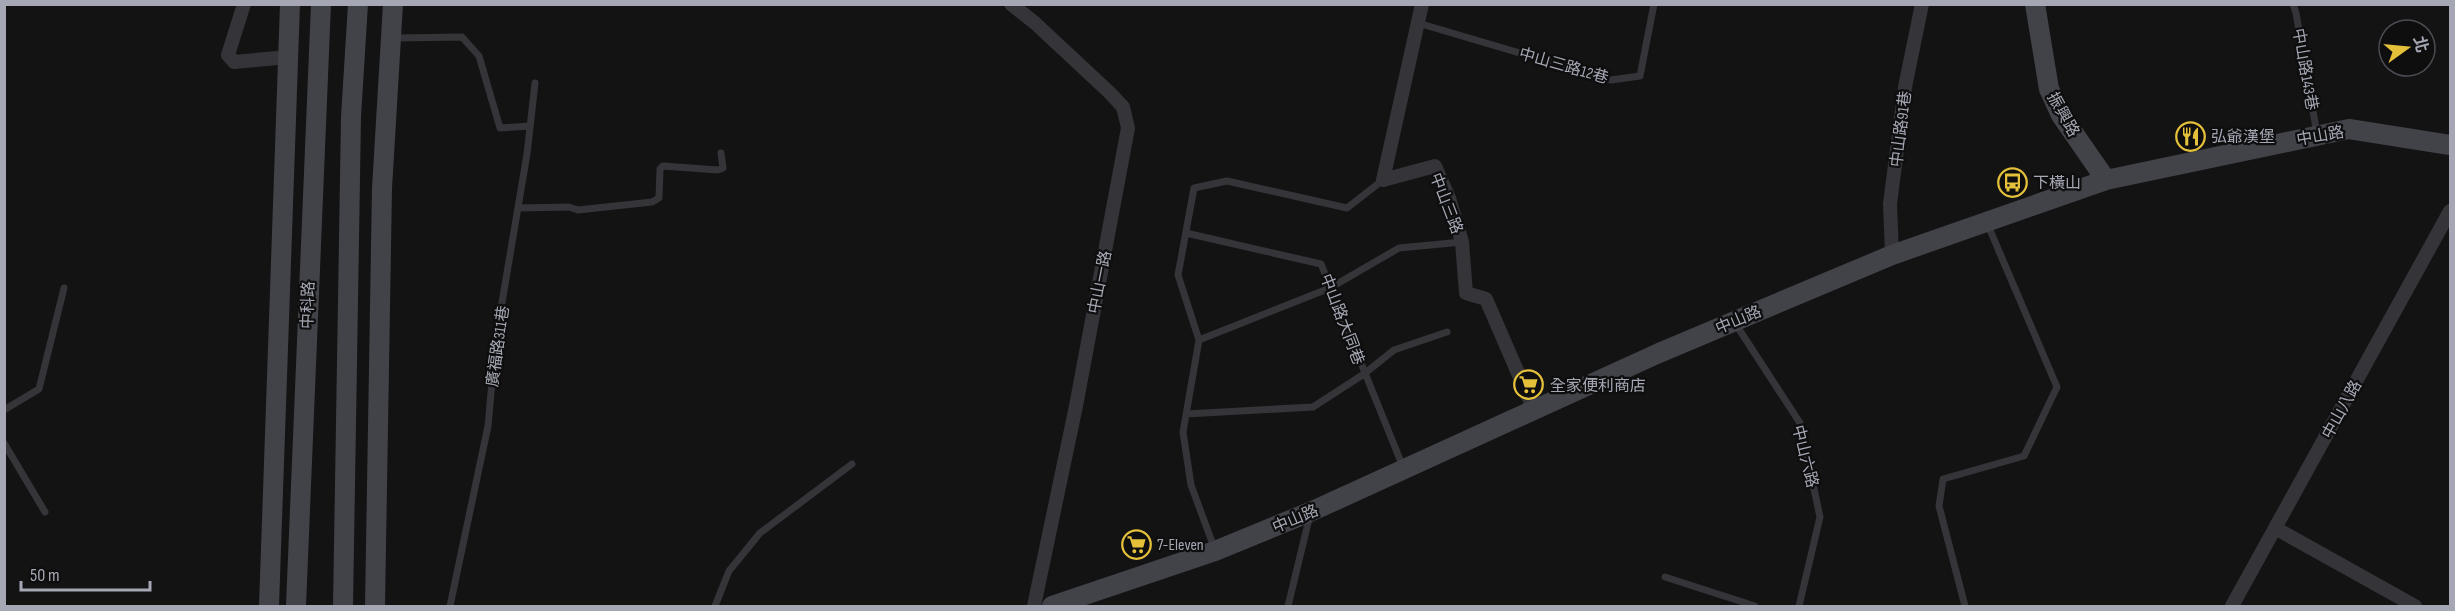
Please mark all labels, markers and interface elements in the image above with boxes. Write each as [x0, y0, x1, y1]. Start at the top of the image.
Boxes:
north arrow [2377, 18, 2437, 78]
street label: 中山路143巷 [2288, 27, 2321, 112]
text: 北 [2409, 34, 2431, 55]
street label: 中山三路12巷 [1517, 45, 1611, 88]
street label: 振興路 [2043, 89, 2083, 140]
street label: 中山路91巷 [1887, 90, 1916, 168]
restaurant icon: 弘爺漢堡 [2174, 120, 2206, 152]
street label: 中山路 [2295, 123, 2346, 150]
place label: 弘爺漢堡 [2211, 128, 2275, 147]
bus stop icon: 下橫山 [1996, 166, 2028, 198]
street label: 中山三路 [1425, 170, 1466, 237]
place label: 下橫山 [2033, 174, 2081, 193]
street label: 中山一路 [1085, 249, 1116, 316]
street label: 中山路大同巷 [1316, 271, 1368, 368]
street label: 中科路 [298, 281, 319, 329]
street label: 中山路 [1713, 302, 1764, 339]
street label: 廣福路311巷 [483, 304, 514, 388]
supermarket icon: 全家便利商店 [1513, 369, 1545, 401]
place label: 全家便利商店 [1550, 377, 1646, 396]
street label: 中山八路 [2318, 377, 2366, 442]
street label: 中山六路 [1788, 423, 1822, 490]
street label: 中山路 [1270, 501, 1321, 538]
supermarket icon: 7-Eleven [1120, 528, 1152, 560]
place label: 7-Eleven [1157, 536, 1204, 555]
scale bar [21, 554, 150, 592]
text: 50 m [30, 565, 60, 586]

